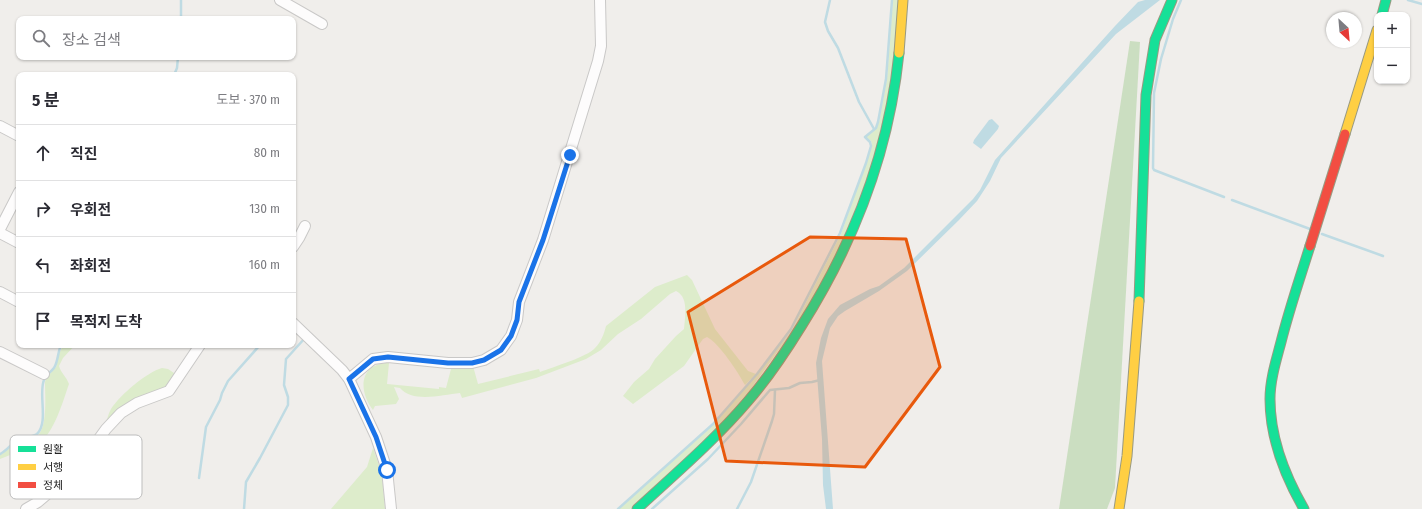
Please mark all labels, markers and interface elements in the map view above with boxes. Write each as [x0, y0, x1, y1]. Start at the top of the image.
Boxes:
north arrow [1326, 12, 1362, 48]
map controls [1374, 12, 1410, 84]
button: + [1374, 12, 1410, 48]
search box [16, 16, 296, 60]
icon: search [30, 27, 52, 49]
text: 장소 검색 [62, 31, 121, 49]
button: − [1374, 48, 1410, 84]
text: 5 분 [32, 90, 60, 111]
text: 도보 · 370 m [216, 92, 280, 107]
icon: ahead [32, 142, 54, 164]
text: 직진 [70, 145, 98, 163]
text: 80 m [254, 145, 280, 160]
route end [561, 146, 579, 164]
icon: right [32, 198, 54, 220]
text: 우회전 [70, 201, 111, 219]
text: 130 m [249, 201, 280, 216]
icon: left [32, 254, 54, 276]
text: 좌회전 [70, 257, 111, 275]
text: 160 m [249, 257, 280, 272]
icon: arrive [32, 310, 54, 332]
text: 목적지 도착 [70, 313, 142, 331]
legend [10, 435, 142, 499]
text: 원활 [43, 443, 63, 456]
text: 서행 [43, 461, 63, 474]
route start [378, 461, 396, 479]
text: 정체 [43, 479, 63, 492]

